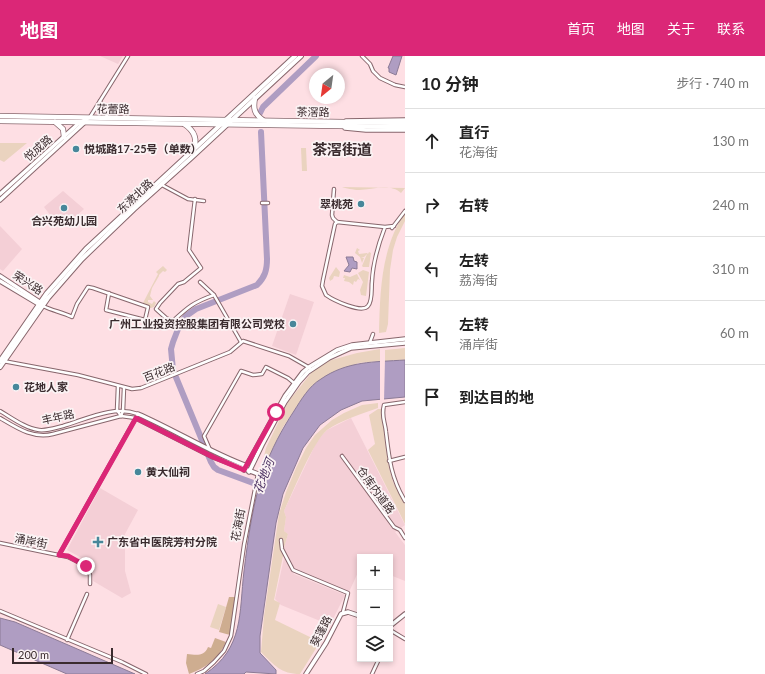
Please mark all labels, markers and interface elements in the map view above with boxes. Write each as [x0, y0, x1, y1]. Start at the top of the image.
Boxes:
text: 地图 [20, 18, 58, 41]
text: 首页 [567, 20, 595, 37]
text: 地图 [617, 20, 645, 37]
text: 关于 [667, 20, 695, 37]
text: 联系 [717, 20, 745, 37]
north arrow [309, 68, 345, 104]
text: 10 分钟 [421, 73, 479, 94]
text: 步行 · 740 m [676, 75, 749, 91]
street label: 花蕾路 [96, 102, 130, 115]
street label: 茶滘路 [296, 105, 330, 118]
text: 直行 [459, 123, 489, 141]
icon: ahead [421, 130, 443, 152]
street label: 悦成路 [21, 132, 54, 163]
text: 130 m [712, 133, 749, 149]
district label: 茶滘街道 [312, 140, 372, 158]
place label: 悦城路17-25号（单数） [84, 142, 202, 155]
marker: 悦城路17-25号（单数） [71, 144, 81, 154]
text: 花海街 [459, 144, 498, 160]
street label: 东漖北路 [114, 176, 155, 215]
icon: right [421, 194, 443, 216]
text: 右转 [459, 196, 489, 214]
place label: 翠桃苑 [320, 197, 353, 210]
text: 240 m [712, 197, 749, 213]
marker: 翠桃苑 [356, 199, 366, 209]
marker: 合兴苑幼儿园 [59, 203, 69, 213]
place label: 合兴苑幼儿园 [31, 214, 97, 227]
text: 左转 [459, 251, 489, 269]
icon: left [421, 258, 443, 280]
text: 310 m [712, 261, 749, 277]
street label: 荣兴路 [11, 268, 46, 297]
text: 荔海街 [459, 272, 498, 288]
text: 左转 [459, 315, 489, 333]
place label: 广州工业投资控股集团有限公司党校 [109, 317, 285, 330]
marker: 广州工业投资控股集团有限公司党校 [288, 319, 298, 329]
icon: left [421, 322, 443, 344]
text: 60 m [720, 325, 749, 341]
text: 涌岸街 [459, 336, 498, 352]
street label: 百花路 [141, 360, 177, 384]
place label: 花地人家 [24, 380, 68, 393]
marker: 花地人家 [11, 382, 21, 392]
icon: arrive [421, 386, 443, 408]
text: 到达目的地 [459, 388, 534, 406]
route start [267, 403, 285, 421]
street label: 丰年路 [40, 406, 75, 427]
water label: 花地河 [250, 454, 278, 495]
street label: 仓库内道路 [355, 464, 398, 516]
place label: 黄大仙祠 [146, 465, 190, 478]
marker: 黄大仙祠 [133, 467, 143, 477]
street label: 花海街 [228, 508, 247, 542]
street label: 涌岸街 [14, 531, 49, 550]
place label: 广东省中医院芳村分院 [107, 535, 217, 548]
marker: 广东省中医院芳村分院 [92, 536, 104, 548]
map controls [357, 554, 393, 662]
button: + [357, 554, 393, 590]
route end [77, 557, 95, 575]
button: − [357, 590, 393, 626]
street label: 葵蓬路 [307, 613, 334, 648]
button: layers [357, 626, 393, 662]
scale bar [12, 646, 113, 665]
text: 200 m [18, 648, 49, 661]

